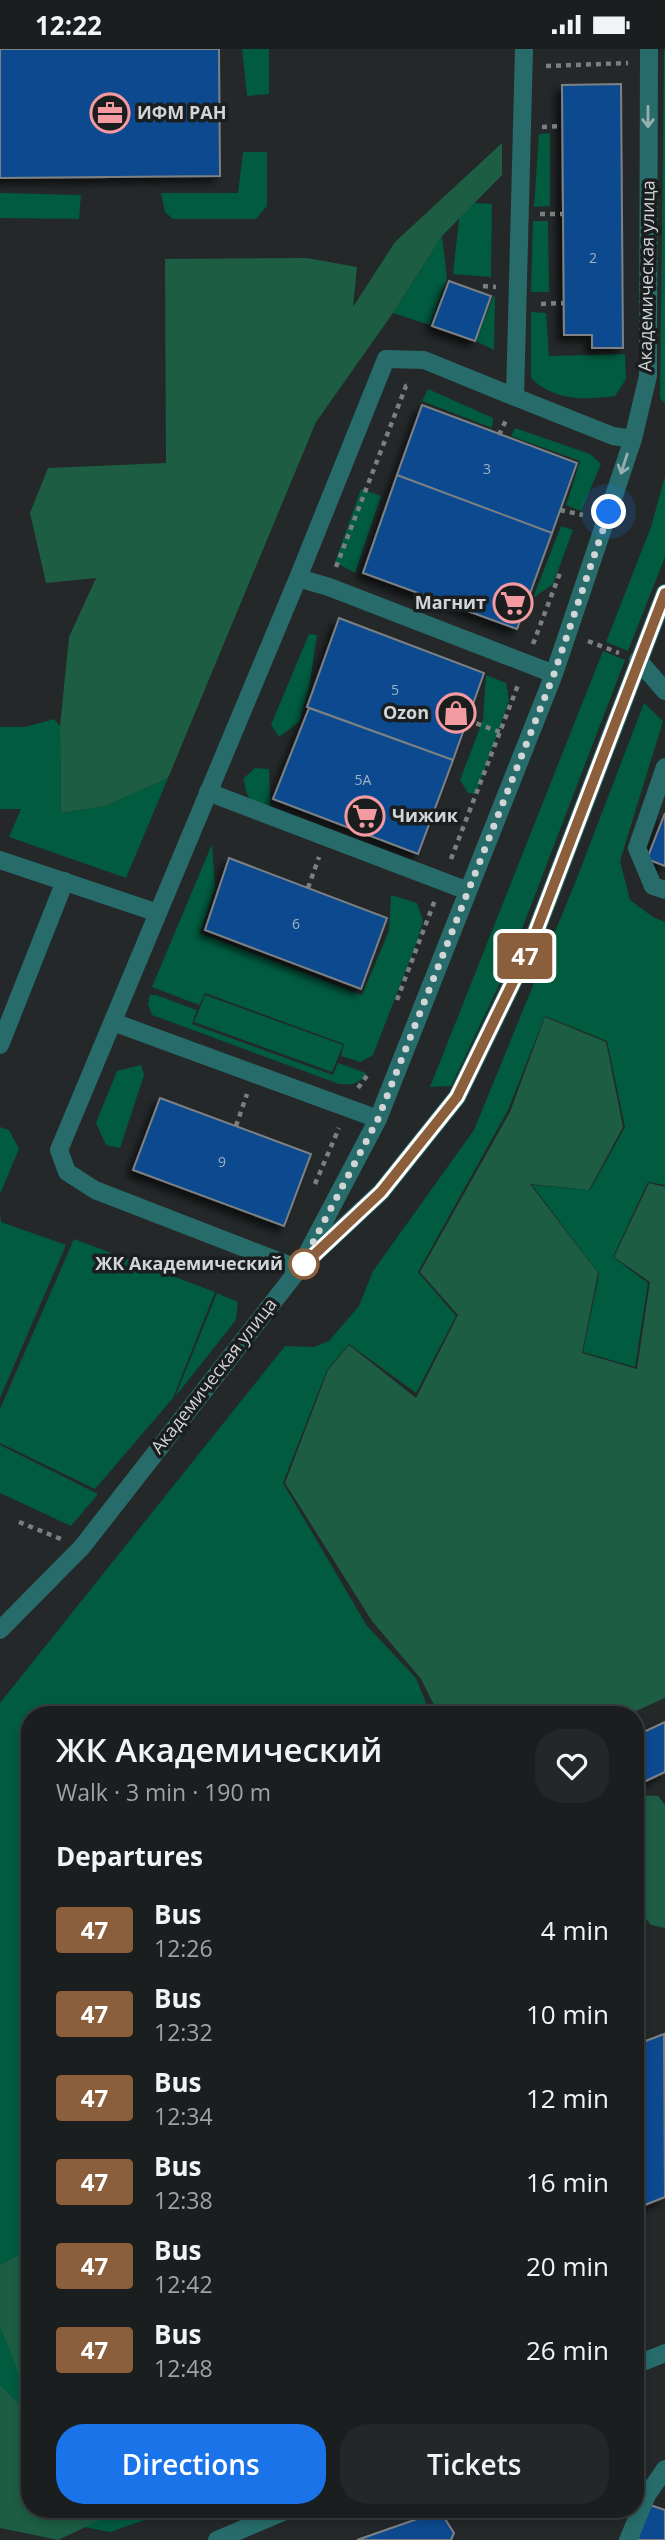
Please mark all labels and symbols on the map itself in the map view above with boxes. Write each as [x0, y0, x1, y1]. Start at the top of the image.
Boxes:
office icon: ИФМ РАН [89, 92, 131, 134]
place label: ИФМ РАН [137, 100, 226, 124]
one-way arrow [642, 105, 655, 128]
street label: Академическая улица [632, 180, 660, 372]
house number: 2 [589, 248, 597, 267]
one-way arrow [617, 453, 630, 475]
house number: 3 [483, 459, 491, 478]
your location [591, 494, 626, 529]
supermarket icon: Магнит [492, 582, 534, 624]
place label: Магнит [415, 590, 486, 614]
house number: 5 [391, 680, 399, 699]
shop icon: Ozon [435, 692, 477, 734]
place label: Ozon [383, 700, 429, 724]
house number: 5А [355, 770, 372, 789]
supermarket icon: Чижик [344, 795, 386, 837]
place label: Чижик [392, 803, 459, 827]
house number: 6 [292, 914, 300, 933]
line badge: 47 [494, 933, 556, 979]
house number: 9 [218, 1152, 226, 1171]
marker: ЖК Академический [289, 1249, 319, 1279]
place label: ЖК Академический [95, 1251, 283, 1275]
street label: Академическая улица [145, 1293, 282, 1458]

